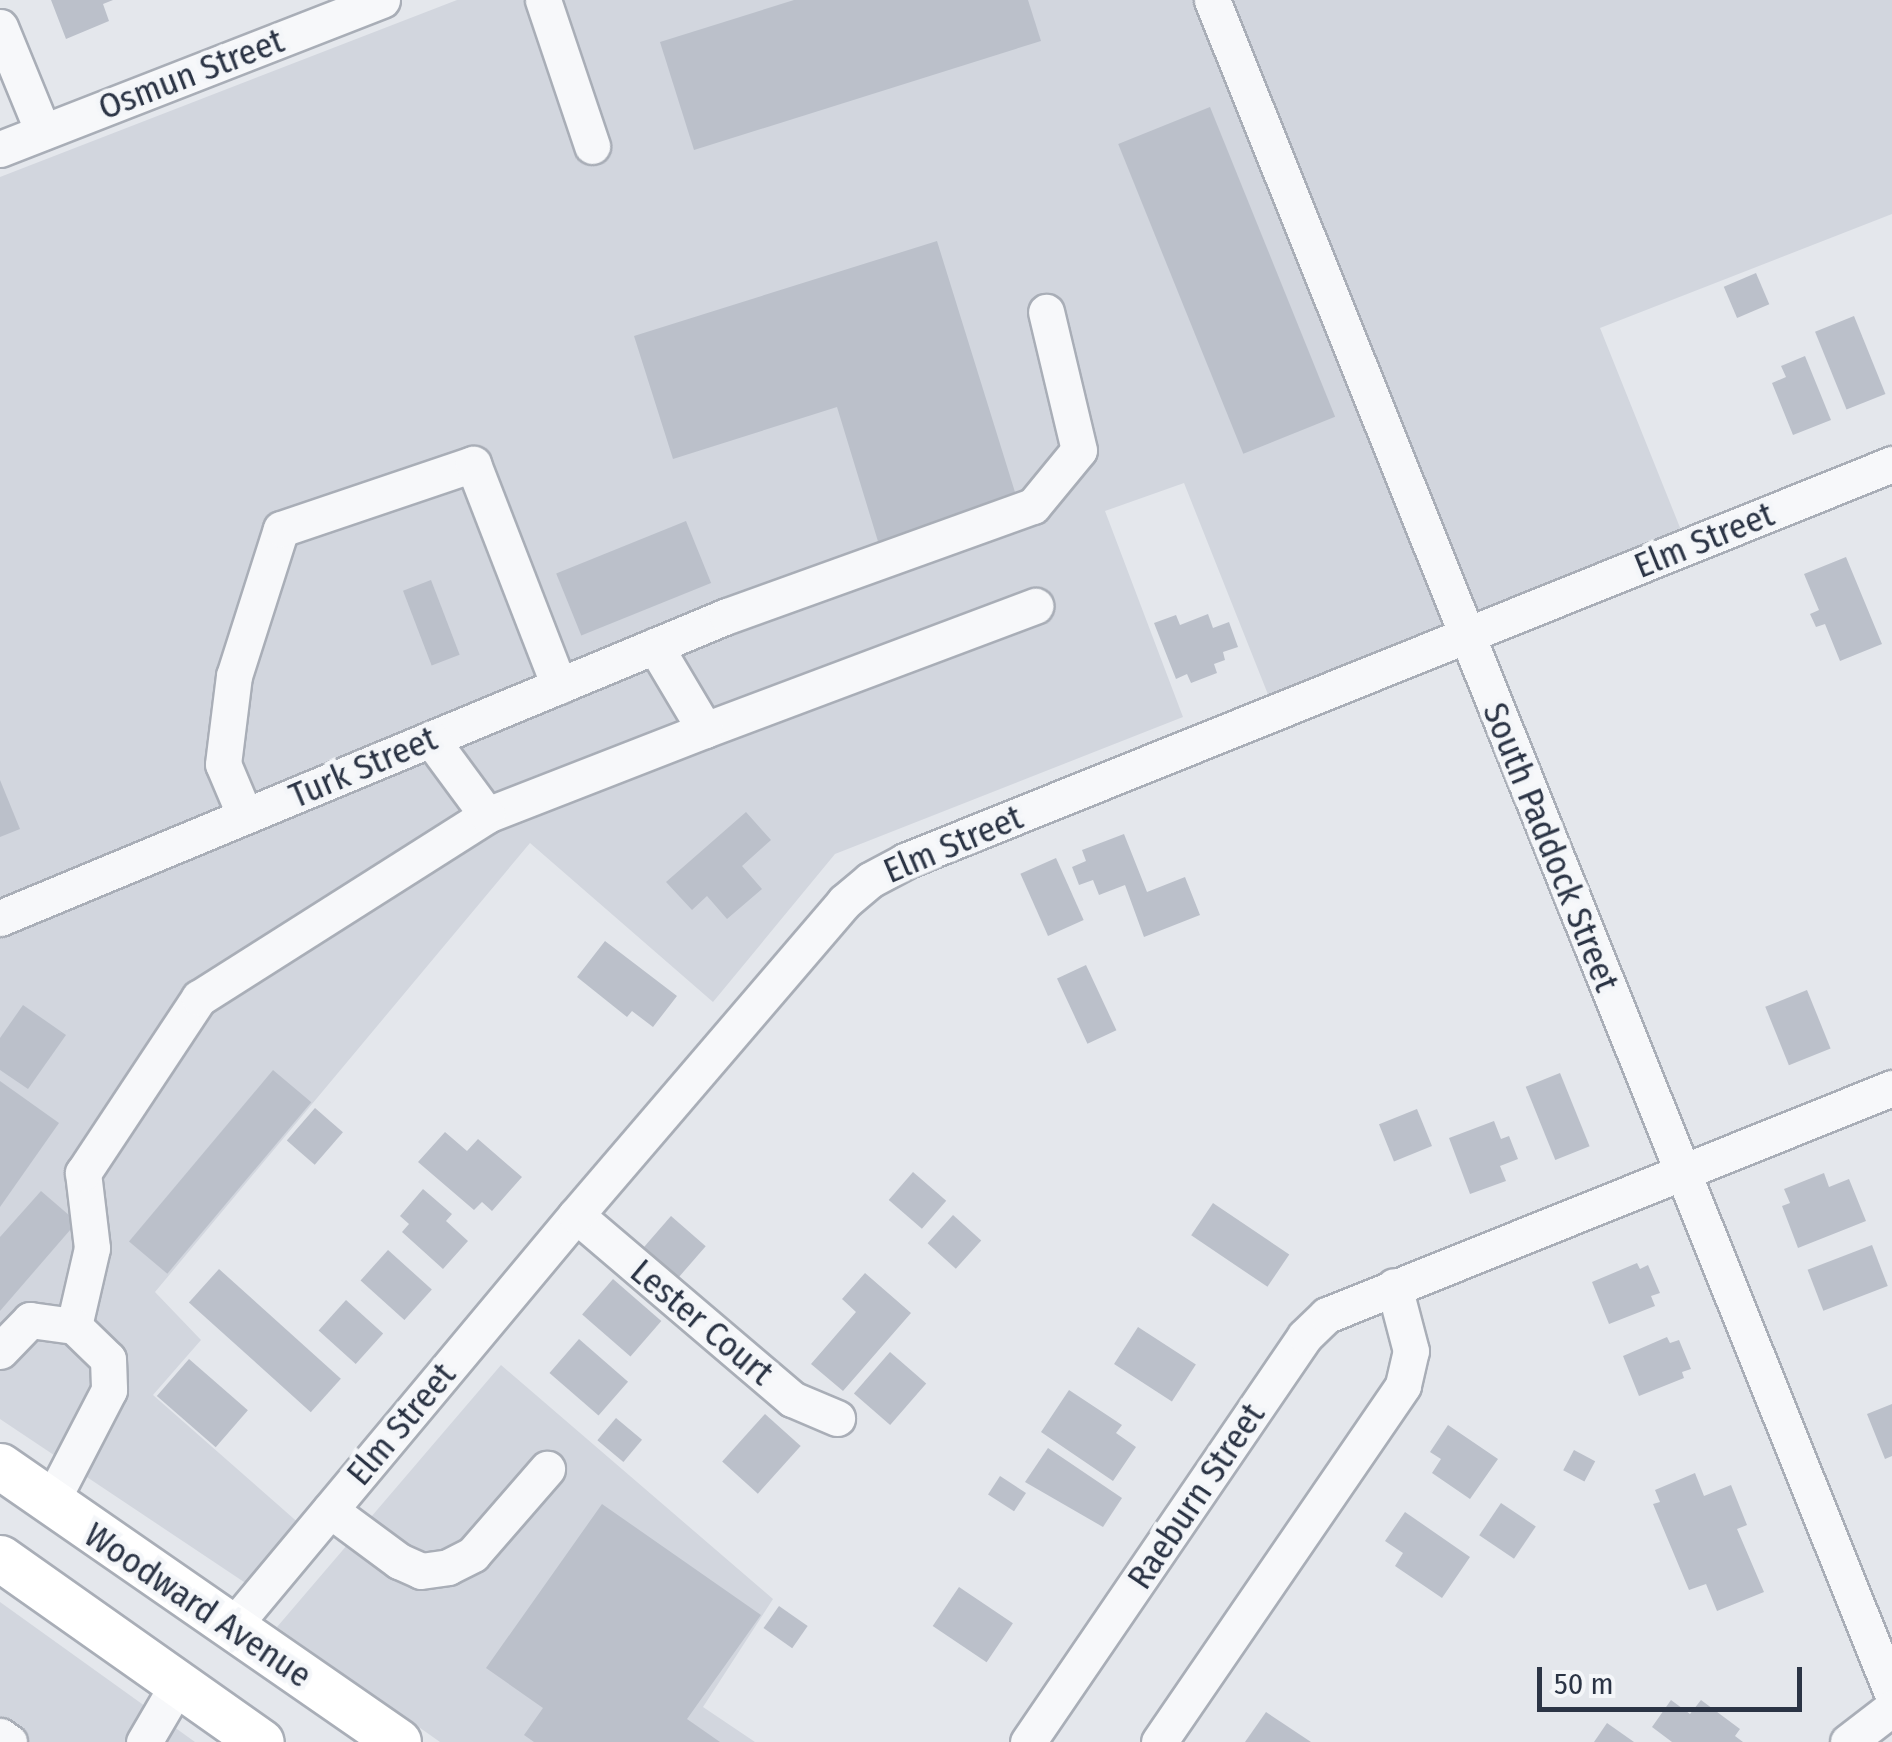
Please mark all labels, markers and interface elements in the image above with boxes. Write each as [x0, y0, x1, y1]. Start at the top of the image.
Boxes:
street label: Osmun Street [93, 19, 289, 129]
street label: Elm Street [1628, 493, 1780, 587]
street label: South Paddock Street [1474, 697, 1628, 997]
street label: Turk Street [283, 717, 443, 817]
street label: Elm Street [877, 796, 1029, 892]
street label: Lester Court [622, 1250, 782, 1394]
street label: Elm Street [338, 1354, 464, 1494]
street label: Raeburn Street [1118, 1395, 1274, 1597]
street label: Woodward Avenue [77, 1514, 319, 1696]
scale bar [1542, 1647, 1807, 1709]
text: 50 m [1554, 1666, 1614, 1702]

